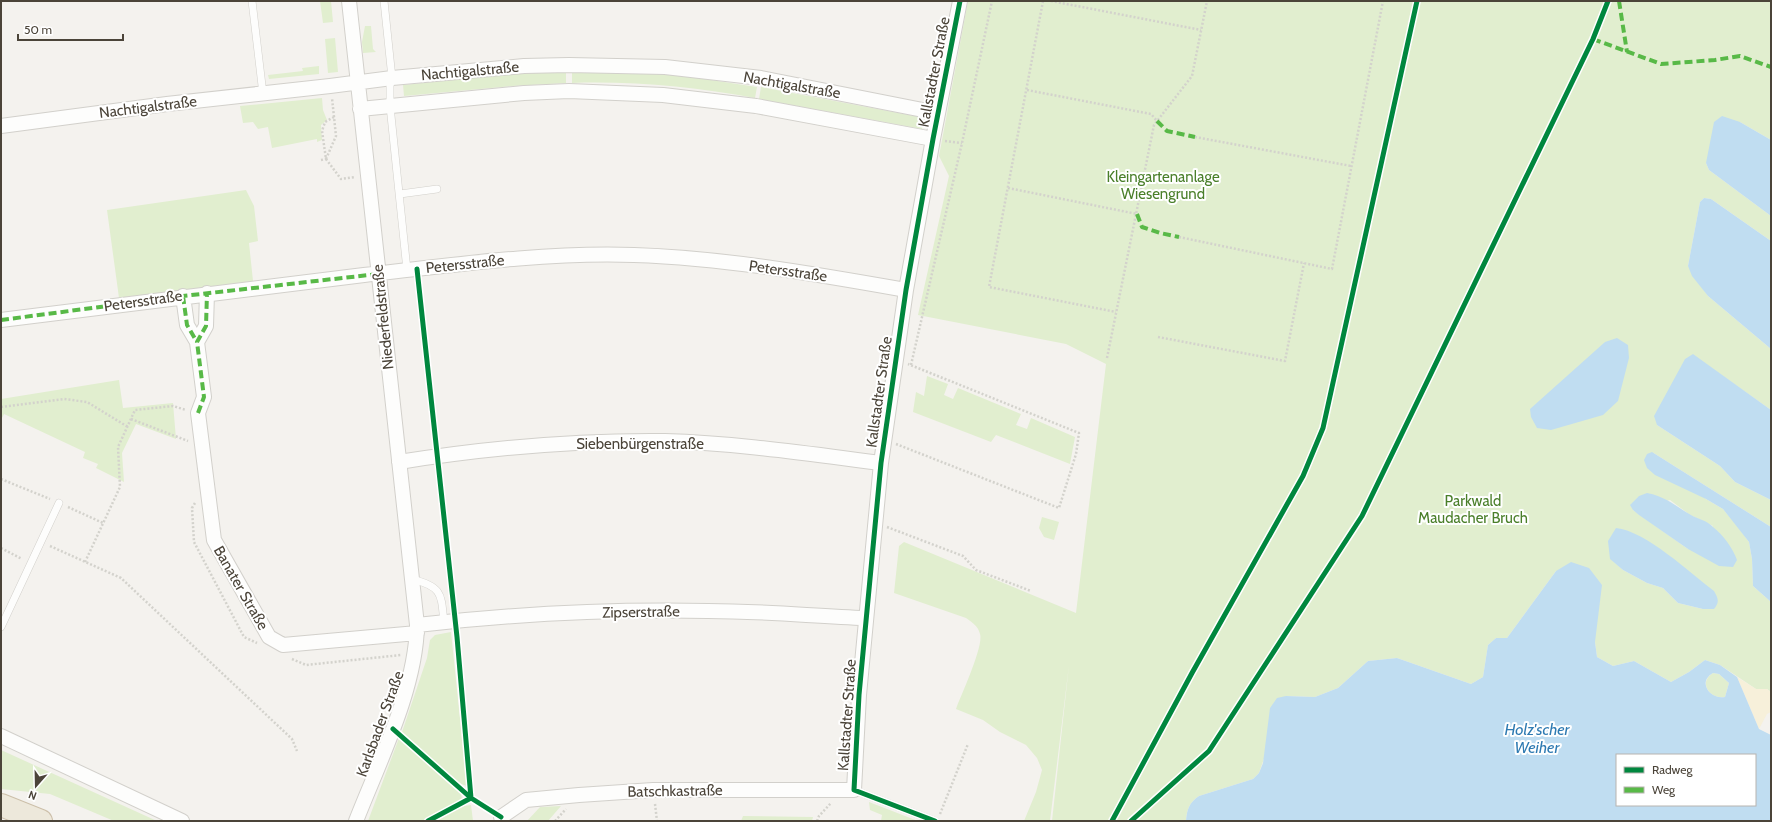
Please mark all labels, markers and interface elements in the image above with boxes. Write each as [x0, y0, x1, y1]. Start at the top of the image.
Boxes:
street label: Kallstadter Straße [914, 15, 954, 129]
scale bar [18, 16, 123, 42]
text: 50 m [24, 22, 52, 37]
street label: Nachtigalstraße [420, 58, 520, 84]
street label: Nachtigalstraße [742, 68, 842, 102]
street label: Nachtigalstraße [98, 92, 198, 122]
park label: Kleingartenanlage Wiesengrund [1106, 168, 1220, 203]
street label: Petersstraße [425, 251, 506, 277]
street label: Petersstraße [748, 257, 829, 285]
street label: Niederfeldstraße [368, 263, 397, 370]
street label: Petersstraße [103, 287, 184, 315]
street label: Kallstadter Straße [862, 335, 896, 449]
street label: Siebenbürgenstraße [576, 435, 704, 453]
park label: Parkwald Maudacher Bruch [1418, 492, 1528, 527]
street label: Banater Straße [210, 543, 272, 634]
street label: Zipserstraße [602, 602, 680, 622]
street label: Kallstadter Straße [834, 658, 860, 772]
street label: Karlsbader Straße [352, 668, 408, 779]
water label: Holz'scher Weiher [1505, 720, 1571, 757]
legend [1616, 754, 1756, 806]
text: Radweg [1652, 762, 1693, 777]
north arrow [16, 766, 56, 806]
street label: Batschkastraße [627, 781, 723, 801]
text: Weg [1652, 782, 1676, 797]
text: N [27, 787, 39, 803]

